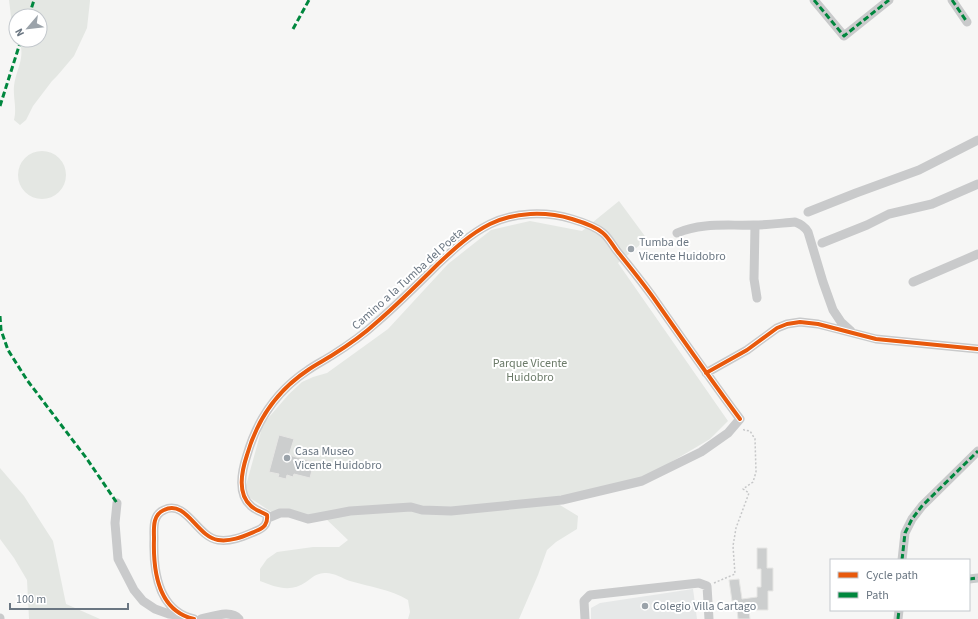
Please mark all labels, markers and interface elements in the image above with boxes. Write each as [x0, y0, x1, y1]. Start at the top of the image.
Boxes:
north arrow [8, 8, 48, 48]
text: N [11, 26, 28, 39]
street label: Camino a la Tumba del Poeta [348, 224, 468, 334]
place label: Tumba de Vicente Huidobro [639, 234, 726, 265]
marker: Tumba de Vicente Huidobro [626, 244, 636, 254]
park label: Parque Vicente Huidobro [493, 355, 567, 386]
place label: Casa Museo Vicente Huidobro [295, 443, 382, 474]
marker: Casa Museo Vicente Huidobro [282, 453, 292, 463]
legend [830, 559, 970, 611]
text: Cycle path [866, 567, 918, 584]
scale bar [10, 585, 128, 611]
text: Path [866, 587, 889, 604]
text: 100 m [16, 591, 46, 608]
place label: Colegio Villa Cartago [653, 598, 756, 615]
marker: Colegio Villa Cartago [640, 601, 650, 611]

